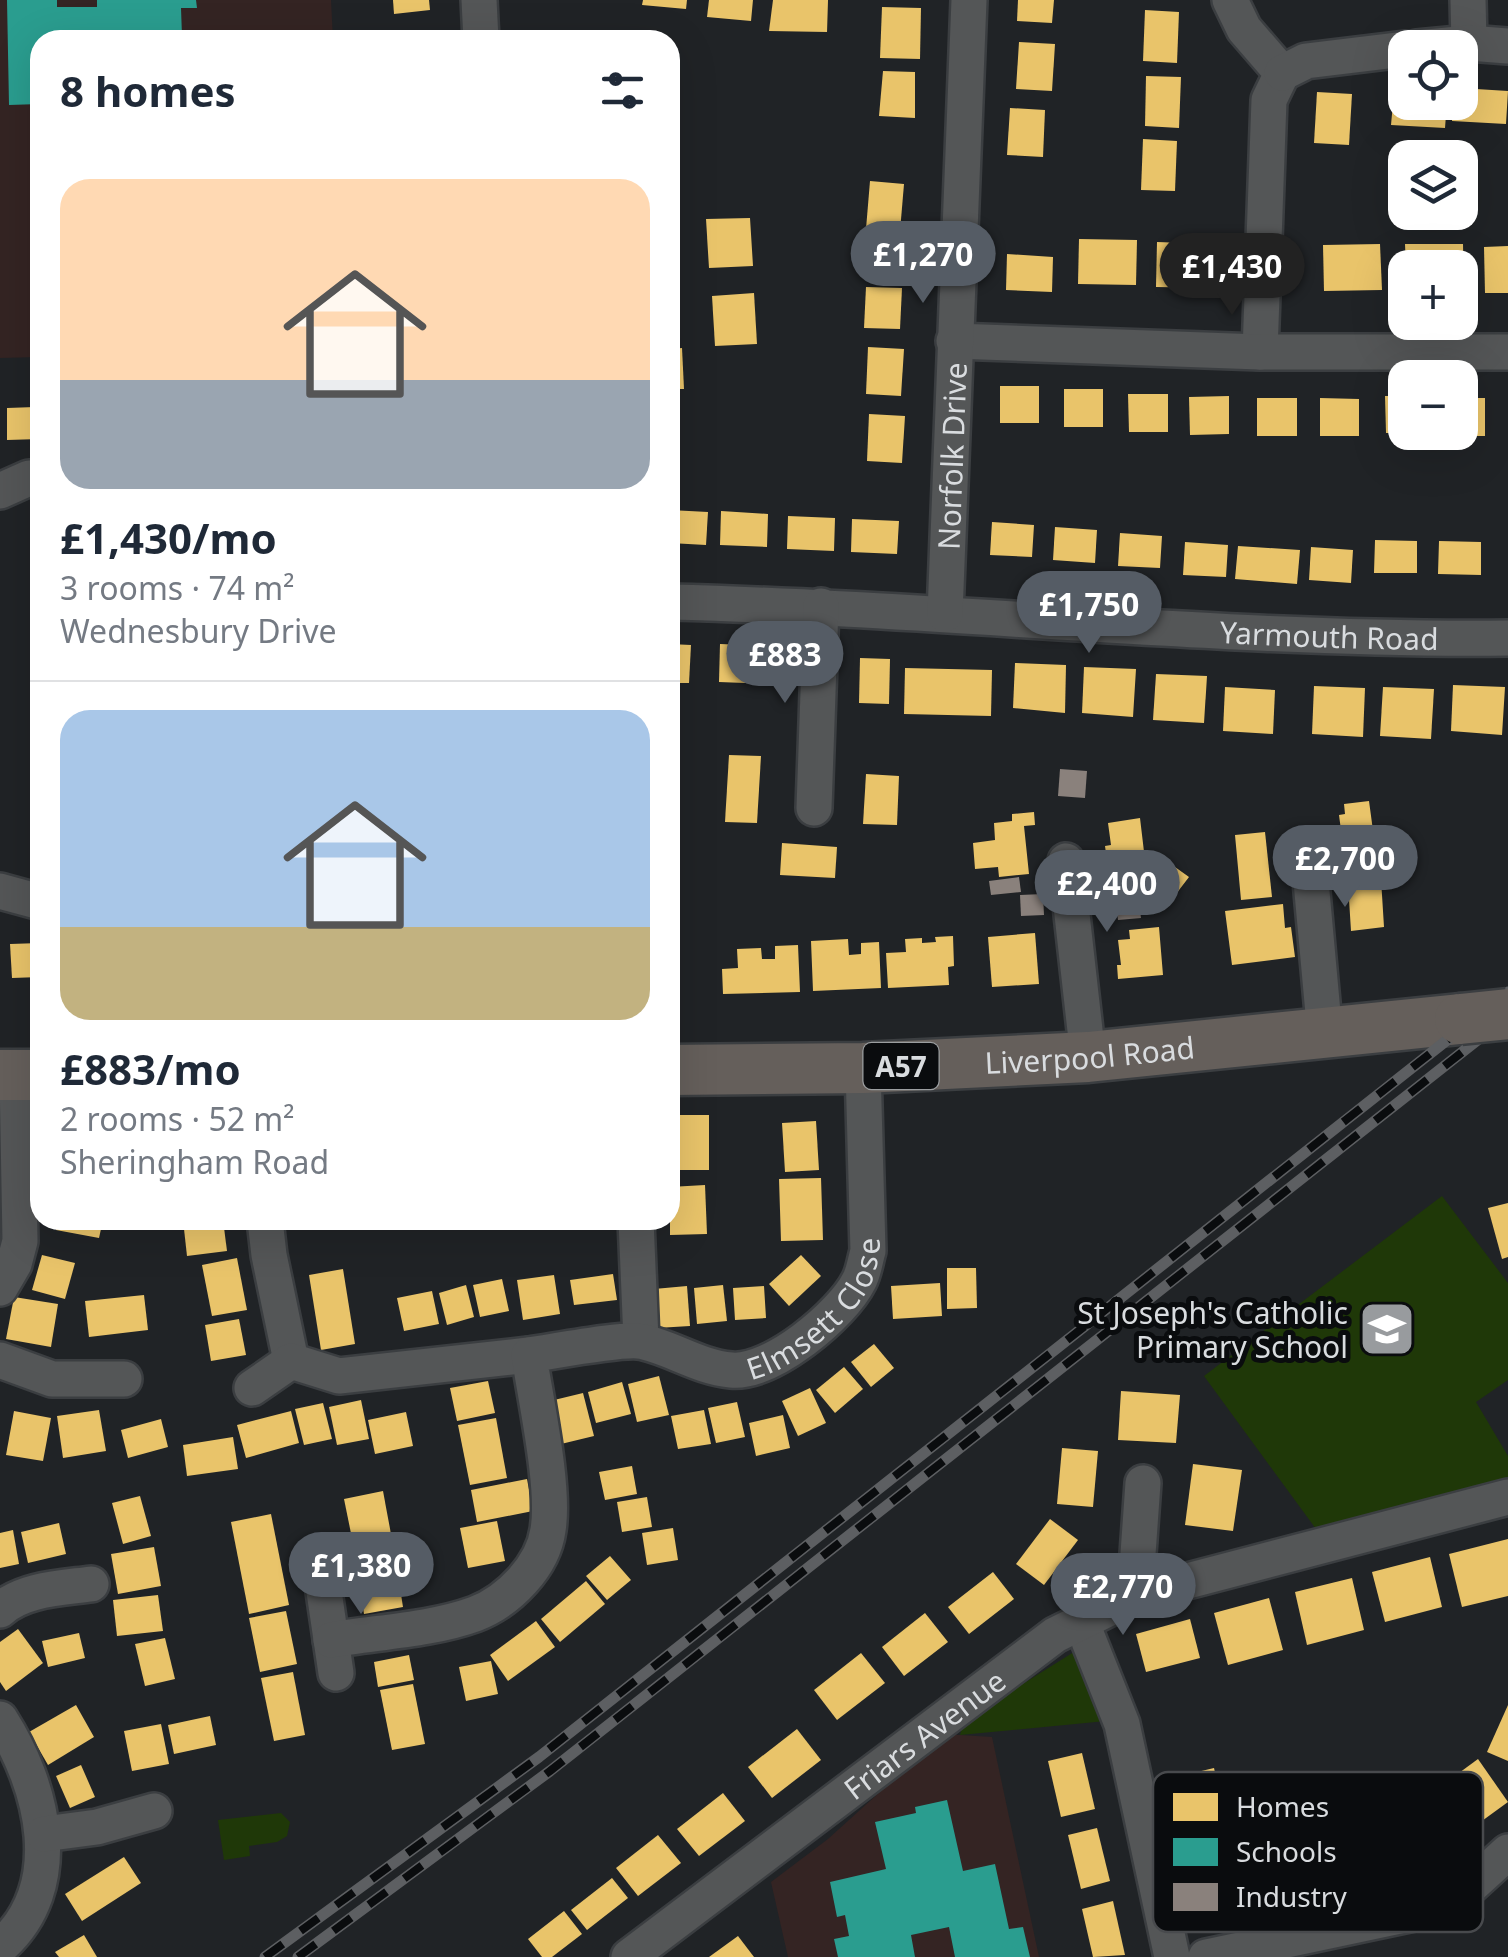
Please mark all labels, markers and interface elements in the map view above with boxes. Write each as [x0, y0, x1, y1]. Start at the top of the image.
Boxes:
map controls [1388, 30, 1478, 450]
button: locate [1388, 30, 1478, 120]
text: 8 homes [60, 62, 236, 119]
icon: filters [595, 63, 650, 118]
button: layers [1388, 140, 1478, 230]
pin: £1,270 [842, 221, 1004, 306]
text: £1,270 [873, 232, 973, 275]
pin: £1,430 [1151, 233, 1313, 318]
icon: home [265, 244, 445, 424]
text: £1,430 [1182, 244, 1282, 287]
button: + [1388, 250, 1478, 340]
button: − [1388, 360, 1478, 450]
street label: Norfolk Drive [927, 362, 975, 551]
text: £1,430/mo [60, 509, 277, 566]
text: 3 rooms · 74 m² [60, 566, 294, 609]
pin: £1,750 [1008, 571, 1170, 656]
text: £1,750 [1039, 582, 1139, 625]
text: Wednesbury Drive [60, 609, 336, 652]
street label: Yarmouth Road [1219, 611, 1439, 659]
pin: £883 [726, 621, 844, 706]
text: £883 [748, 632, 822, 675]
icon: home [265, 775, 445, 955]
pin: £2,700 [1264, 825, 1426, 910]
text: £2,700 [1295, 836, 1395, 879]
pin: £2,400 [1026, 850, 1188, 935]
text: £2,400 [1057, 861, 1157, 904]
street label: Liverpool Road [984, 1026, 1197, 1083]
text: £883/mo [60, 1040, 241, 1097]
road number: A57 [864, 1043, 938, 1089]
text: 2 rooms · 52 m² [60, 1097, 294, 1140]
text: Sheringham Road [60, 1140, 329, 1183]
street label: Elmsett Close [741, 1237, 889, 1389]
place label: St Joseph's Catholic Primary School [1077, 1292, 1348, 1367]
school or university icon: St Joseph's Catholic Primary School [1357, 1299, 1417, 1359]
pin: £1,380 [280, 1532, 442, 1617]
text: £1,380 [311, 1543, 411, 1586]
pin: £2,770 [1042, 1553, 1204, 1638]
text: £2,770 [1073, 1564, 1173, 1607]
street label: Friars Avenue [835, 1660, 1013, 1808]
legend [1153, 1772, 1483, 1932]
text: Homes [1236, 1787, 1329, 1825]
text: Schools [1236, 1832, 1337, 1870]
text: Industry [1236, 1877, 1347, 1915]

